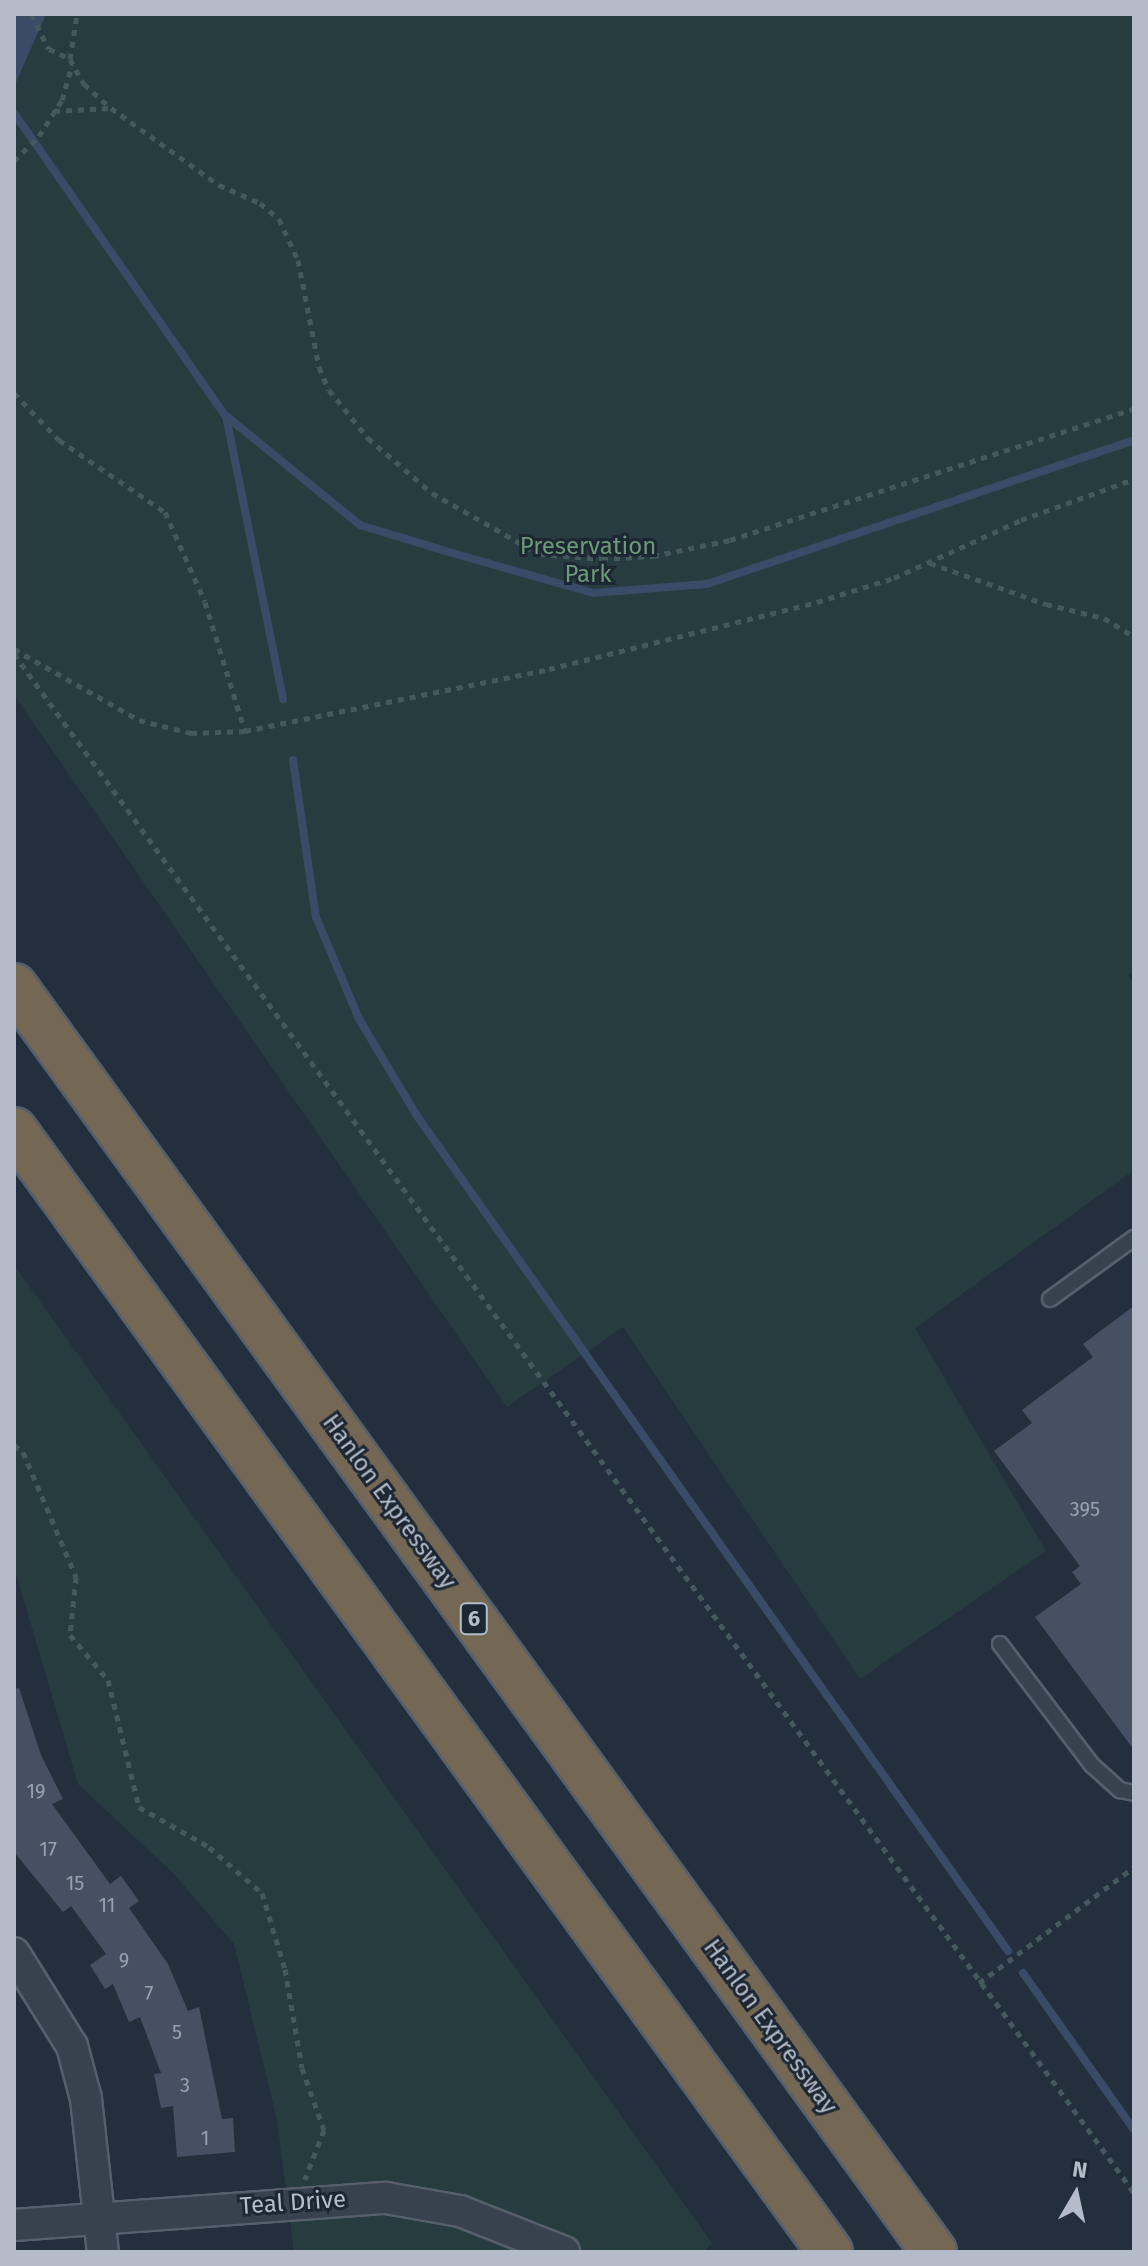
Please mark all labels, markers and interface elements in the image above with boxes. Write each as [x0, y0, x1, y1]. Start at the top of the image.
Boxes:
park label: Preservation Park [520, 533, 656, 589]
street label: Hanlon Expressway [316, 1409, 462, 1595]
house number: 395 [1070, 1497, 1100, 1521]
road number: 6 [458, 1601, 490, 1637]
house number: 19 [26, 1779, 46, 1803]
house number: 17 [39, 1837, 57, 1861]
house number: 15 [66, 1871, 84, 1895]
house number: 11 [98, 1893, 116, 1917]
street label: Hanlon Expressway [697, 1934, 843, 2120]
house number: 9 [119, 1948, 129, 1972]
house number: 7 [145, 1981, 153, 2005]
house number: 5 [172, 2020, 182, 2044]
house number: 3 [180, 2073, 190, 2097]
house number: 1 [201, 2126, 209, 2150]
north arrow [1036, 2154, 1116, 2234]
text: N [1071, 2155, 1089, 2184]
street label: Teal Drive [239, 2185, 347, 2221]

